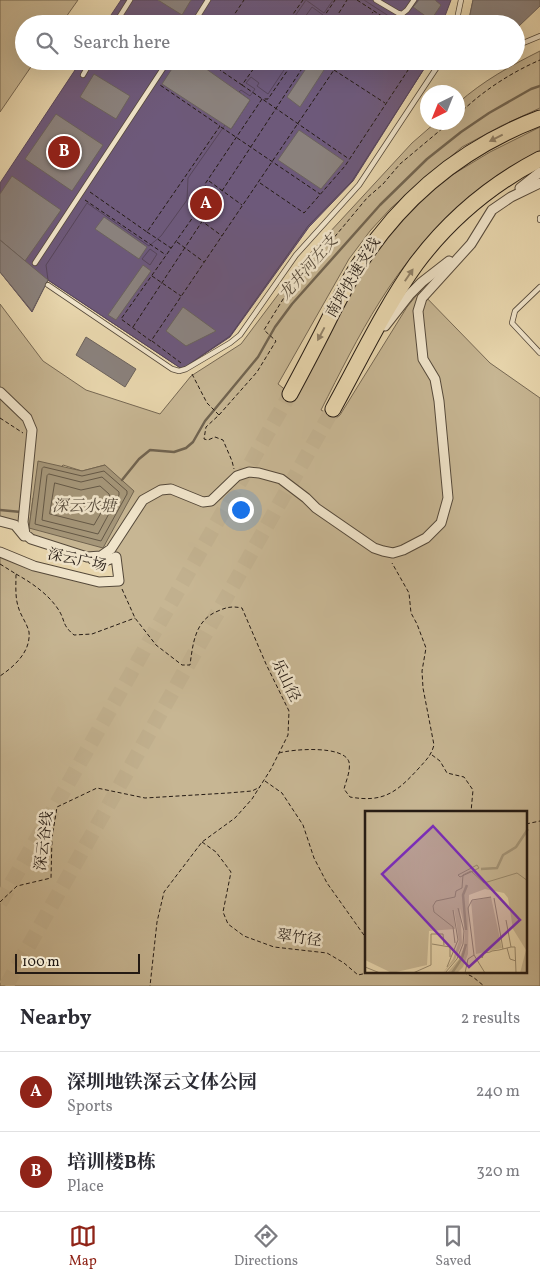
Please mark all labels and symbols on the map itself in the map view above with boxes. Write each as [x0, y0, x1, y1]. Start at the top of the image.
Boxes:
north arrow [420, 85, 465, 130]
pin: B [48, 133, 80, 171]
one-way arrow [488, 134, 503, 142]
pin: A [190, 185, 222, 223]
water label: 龙井河左支 [274, 229, 345, 305]
street label: 南坪快速支线 [322, 234, 386, 322]
one-way arrow [404, 269, 413, 282]
one-way arrow [317, 327, 326, 341]
water label: 深云水塘 [52, 496, 119, 518]
your location [228, 497, 254, 523]
street label: 深云广场 [45, 544, 109, 578]
street label: 乐山径 [266, 656, 304, 706]
street label: 深云谷线 [31, 810, 59, 872]
inset map [365, 811, 528, 974]
street label: 翠竹径 [275, 925, 323, 953]
scale bar [15, 951, 140, 974]

